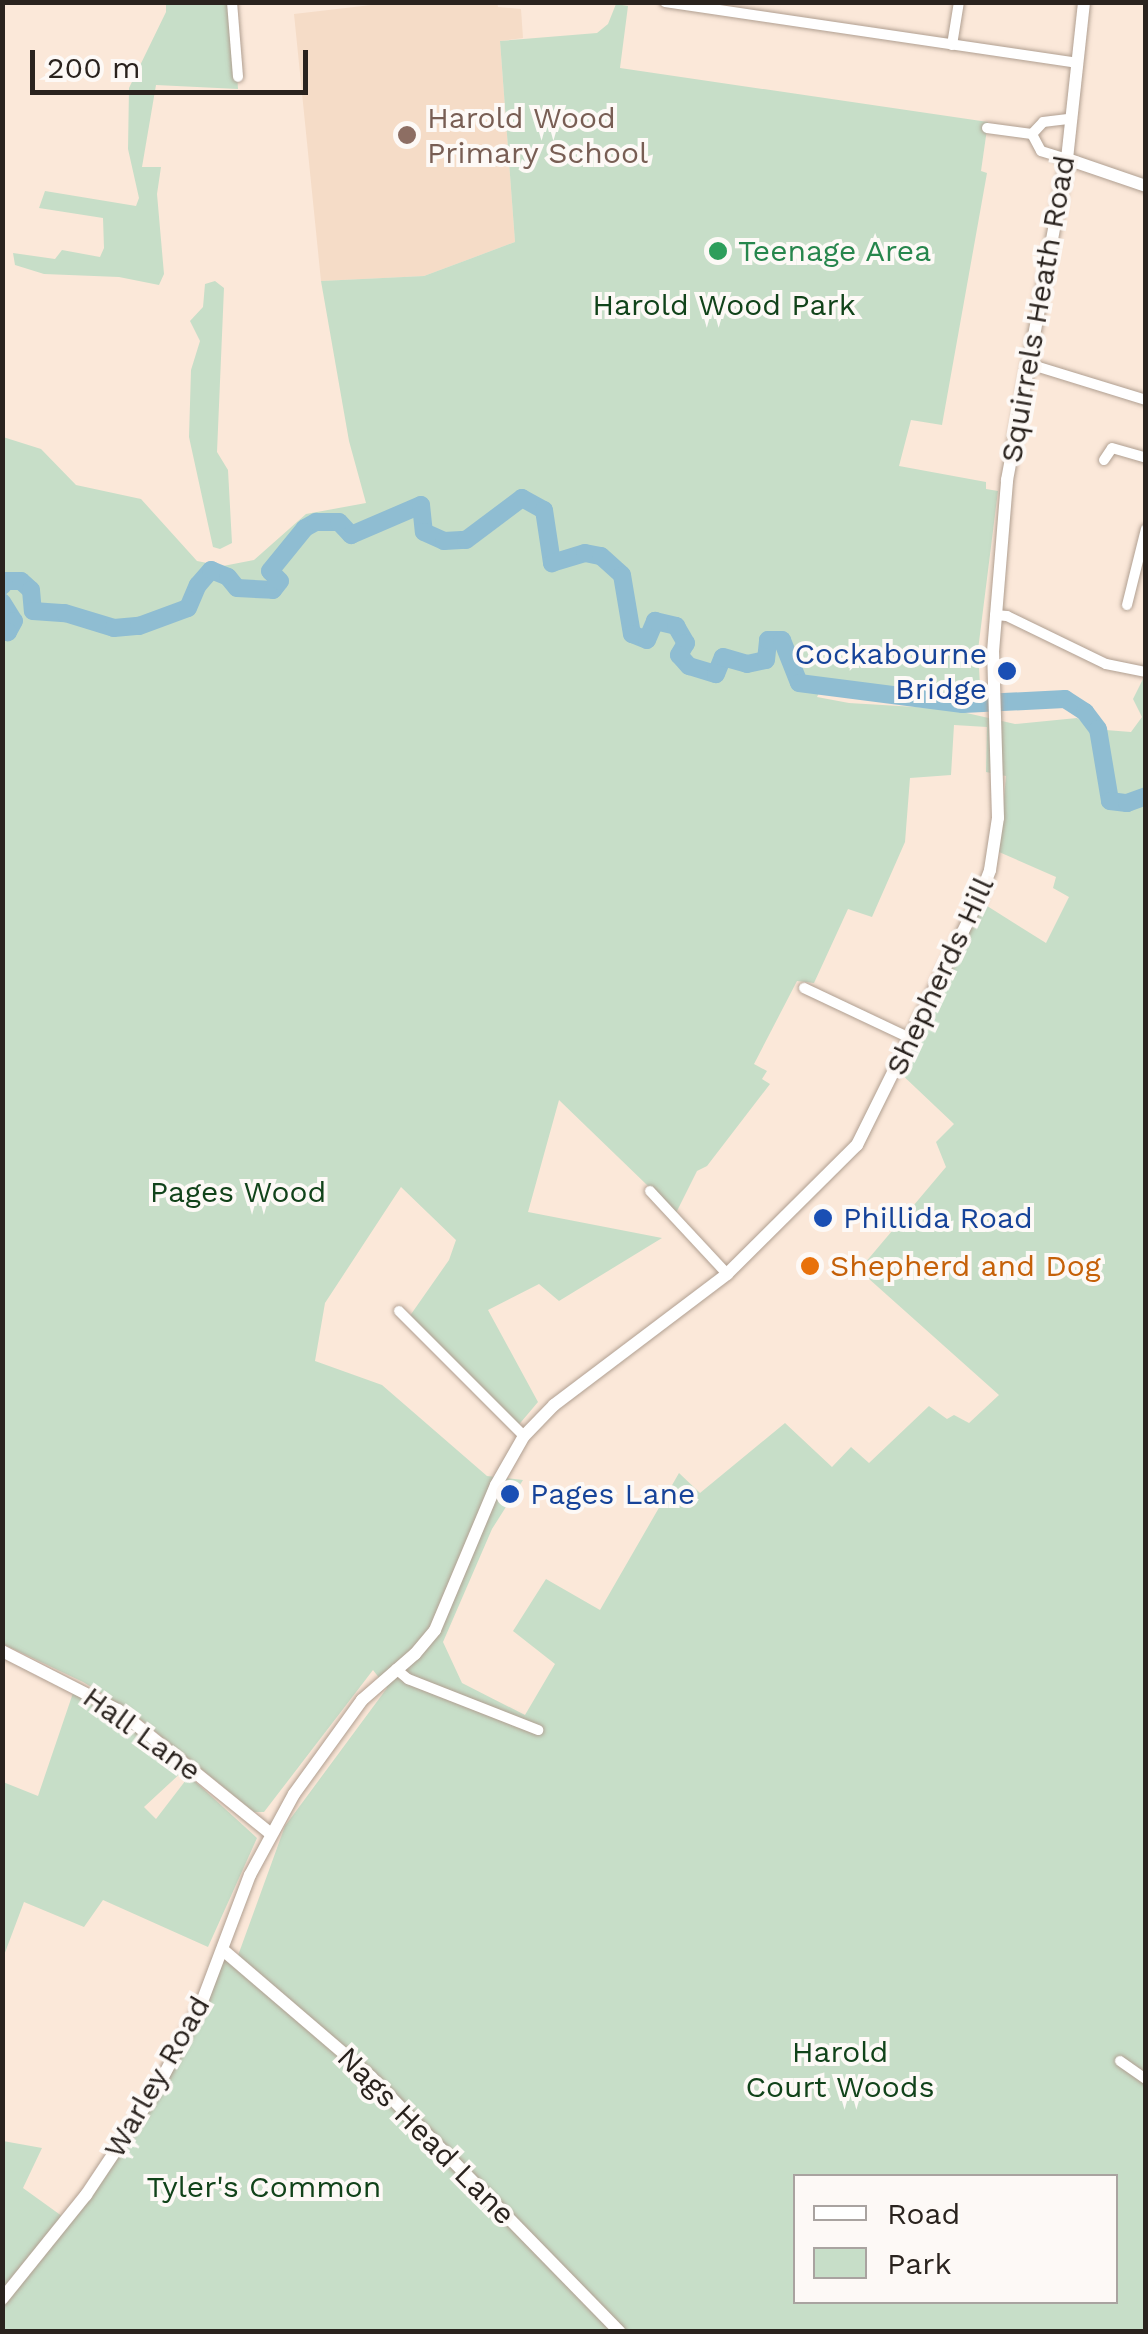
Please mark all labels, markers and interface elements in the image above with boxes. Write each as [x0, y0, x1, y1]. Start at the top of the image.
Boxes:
scale bar [35, 30, 312, 92]
text: 200 m [47, 50, 141, 85]
place label: Harold Wood Primary School [427, 100, 649, 170]
marker: Harold Wood Primary School [396, 124, 418, 146]
street label: Squirrels Heath Road [993, 153, 1083, 465]
place label: Teenage Area [738, 233, 932, 269]
marker: Teenage Area [707, 240, 729, 262]
park label: Harold Wood Park [592, 287, 856, 323]
place label: Cockabourne Bridge [794, 636, 987, 706]
marker: Cockabourne Bridge [996, 660, 1018, 682]
street label: Shepherds Hill [878, 871, 1002, 1081]
park label: Pages Wood [149, 1174, 327, 1210]
place label: Phillida Road [843, 1200, 1033, 1236]
marker: Phillida Road [812, 1207, 834, 1229]
place label: Shepherd and Dog [830, 1248, 1101, 1284]
marker: Shepherd and Dog [799, 1255, 821, 1277]
place label: Pages Lane [530, 1476, 695, 1512]
marker: Pages Lane [499, 1483, 521, 1505]
street label: Hall Lane [76, 1679, 208, 1789]
street label: Warley Road [96, 1989, 218, 2165]
park label: Harold Court Woods [745, 2034, 935, 2104]
street label: Nags Head Lane [330, 2040, 522, 2232]
park label: Tyler's Common [147, 2169, 381, 2205]
legend [793, 2174, 1118, 2304]
text: Road [887, 2196, 960, 2231]
text: Park [887, 2246, 952, 2281]

